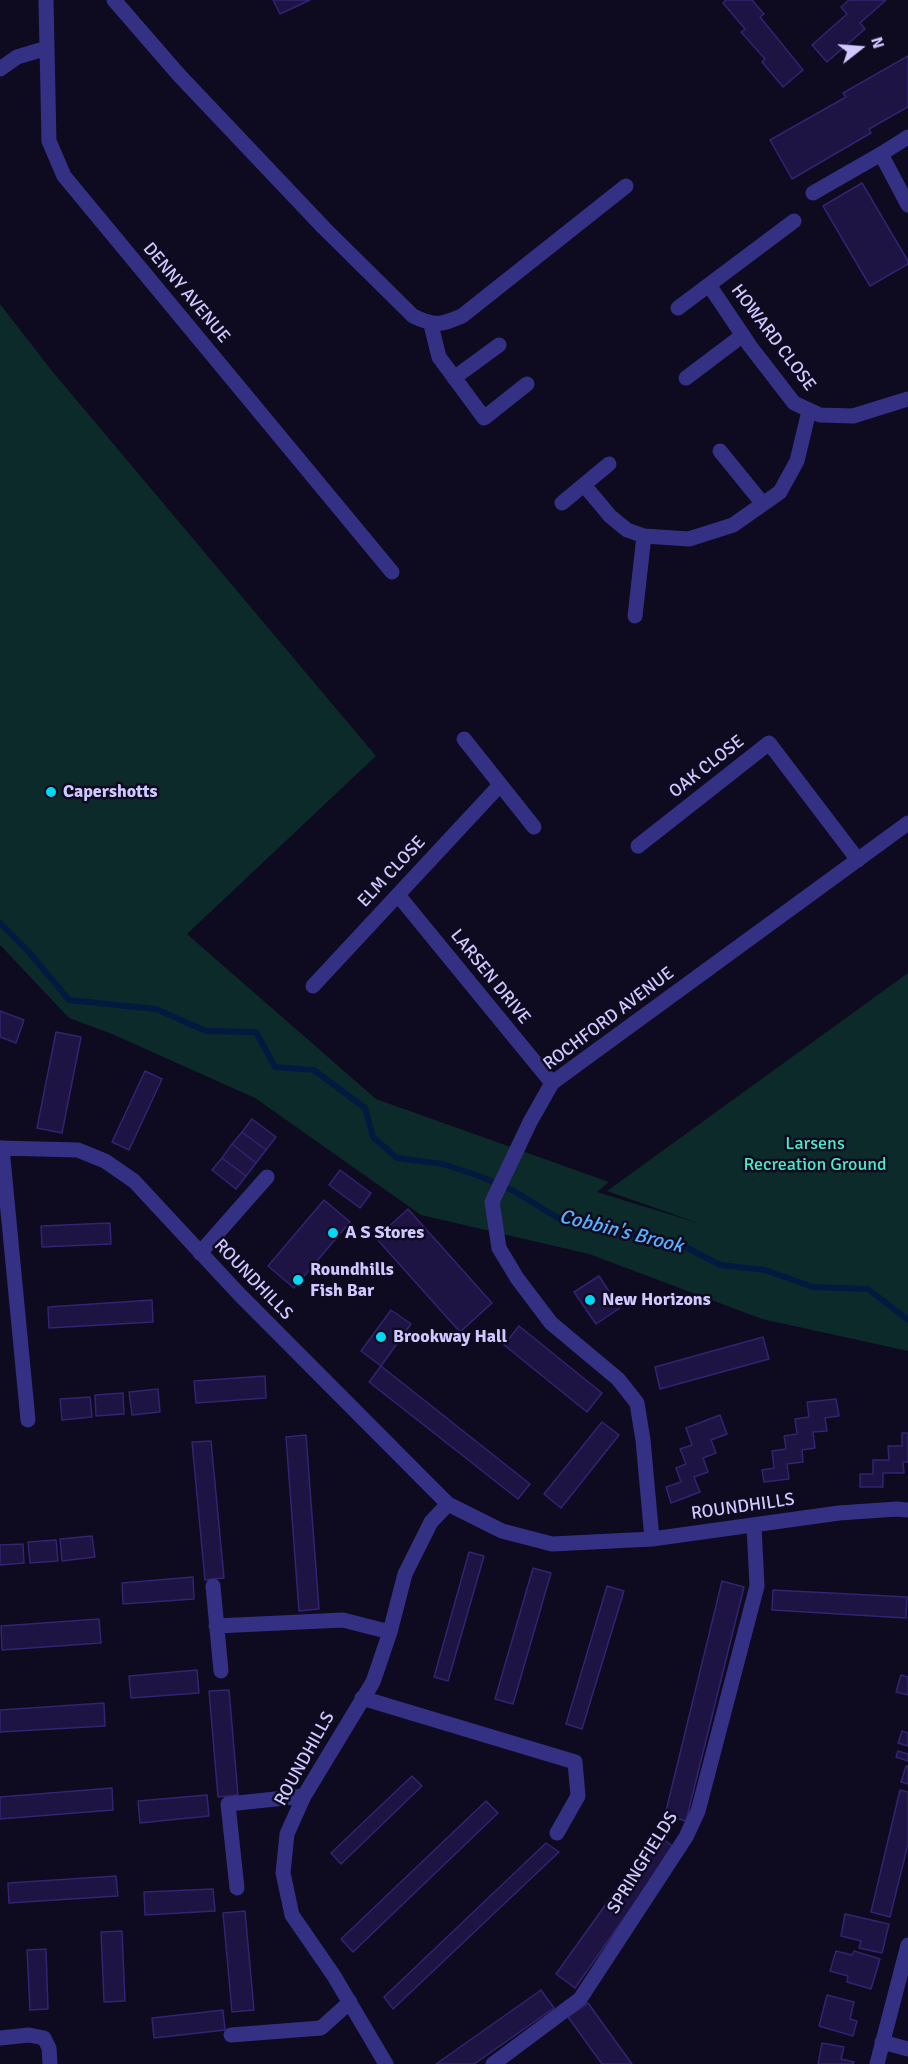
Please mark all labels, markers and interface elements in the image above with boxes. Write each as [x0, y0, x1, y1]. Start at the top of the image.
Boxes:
north arrow [830, 18, 890, 78]
text: N [866, 34, 888, 51]
street label: DENNY AVENUE [138, 238, 234, 348]
street label: HOWARD CLOSE [726, 280, 820, 396]
street label: OAK CLOSE [665, 731, 749, 803]
place label: Capershotts [63, 781, 158, 803]
marker: Capershotts [44, 785, 58, 799]
street label: ELM CLOSE [354, 832, 430, 912]
street label: LARSEN DRIVE [445, 925, 535, 1029]
street label: ROCHFORD AVENUE [539, 963, 679, 1075]
park label: Larsens Recreation Ground [743, 1133, 887, 1176]
water label: Cobbin's Brook [557, 1205, 685, 1259]
place label: A S Stores [345, 1222, 424, 1244]
marker: A S Stores [326, 1226, 340, 1240]
street label: ROUNDHILLS [209, 1235, 297, 1325]
place label: Roundhills Fish Bar [310, 1259, 394, 1302]
marker: Roundhills Fish Bar [291, 1273, 305, 1287]
place label: New Horizons [602, 1289, 711, 1311]
marker: New Horizons [583, 1293, 597, 1307]
place label: Brookway Hall [393, 1326, 507, 1348]
marker: Brookway Hall [374, 1330, 388, 1344]
street label: ROUNDHILLS [690, 1489, 796, 1525]
street label: ROUNDHILLS [270, 1708, 340, 1810]
street label: SPRINGFIELDS [603, 1808, 683, 1918]

